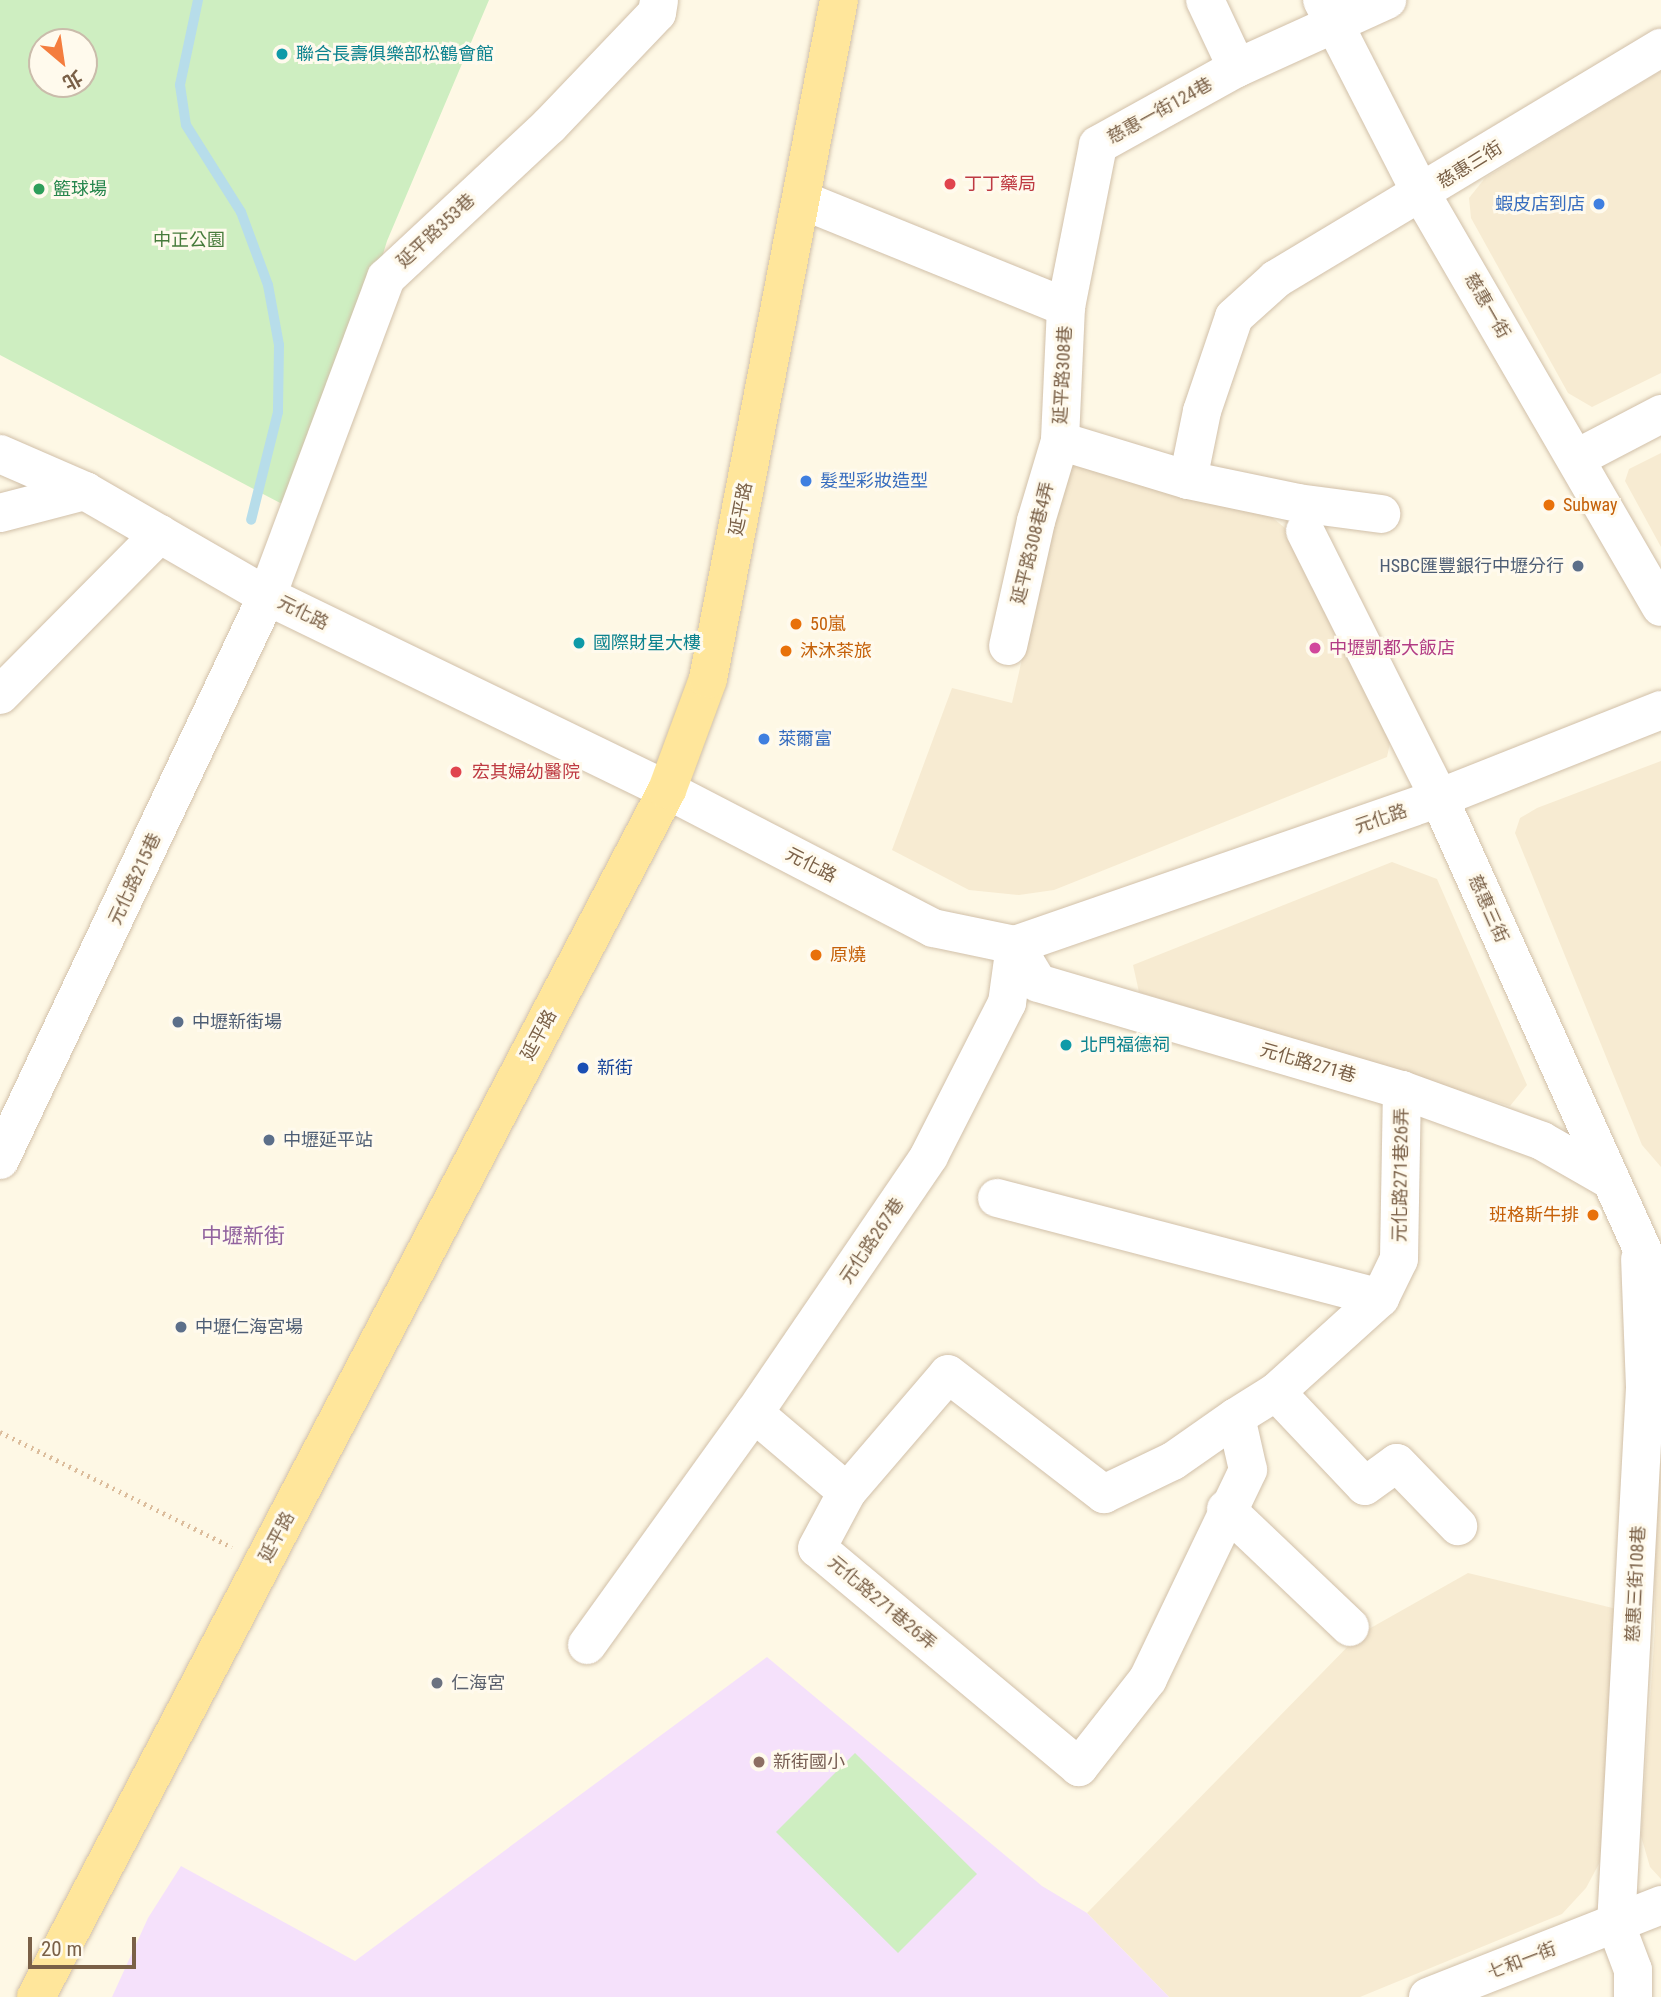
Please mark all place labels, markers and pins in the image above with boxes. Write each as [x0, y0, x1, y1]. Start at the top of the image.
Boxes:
place label: 聯合長壽俱樂部松鶴會館 [296, 43, 494, 65]
marker: 聯合長壽俱樂部松鶴會館 [274, 46, 290, 62]
place label: 丁丁藥局 [964, 173, 1036, 195]
marker: 丁丁藥局 [942, 176, 958, 192]
place label: 籃球場 [53, 178, 107, 200]
marker: 籃球場 [31, 181, 47, 197]
place label: 蝦皮店到店 [1495, 193, 1585, 215]
marker: 蝦皮店到店 [1591, 196, 1607, 212]
place label: 髮型彩妝造型 [820, 470, 928, 492]
marker: 髮型彩妝造型 [798, 473, 814, 489]
place label: Subway [1563, 494, 1618, 516]
marker: Subway [1541, 497, 1557, 513]
place label: HSBC匯豐銀行中壢分行 [1379, 555, 1564, 577]
marker: HSBC匯豐銀行中壢分行 [1570, 558, 1586, 574]
place label: 50嵐 [810, 613, 846, 635]
marker: 50嵐 [788, 616, 804, 632]
place label: 國際財星大樓 [593, 632, 701, 654]
marker: 國際財星大樓 [571, 635, 587, 651]
place label: 中壢凱都大飯店 [1329, 637, 1455, 659]
place label: 沐沐茶旅 [800, 640, 872, 662]
marker: 中壢凱都大飯店 [1307, 640, 1323, 656]
marker: 沐沐茶旅 [778, 643, 794, 659]
place label: 萊爾富 [778, 728, 832, 750]
marker: 萊爾富 [756, 731, 772, 747]
place label: 宏其婦幼醫院 [472, 761, 580, 783]
marker: 宏其婦幼醫院 [446, 762, 466, 782]
place label: 原燒 [830, 944, 866, 966]
marker: 原燒 [808, 947, 824, 963]
place label: 中壢新街場 [192, 1011, 282, 1033]
marker: 中壢新街場 [170, 1014, 186, 1030]
place label: 北門福德祠 [1080, 1034, 1170, 1056]
marker: 北門福德祠 [1058, 1037, 1074, 1053]
place label: 新街 [597, 1057, 633, 1079]
marker: 新街 [575, 1060, 591, 1076]
place label: 中壢延平站 [283, 1129, 373, 1151]
marker: 中壢延平站 [261, 1132, 277, 1148]
place label: 班格斯牛排 [1489, 1204, 1579, 1226]
marker: 班格斯牛排 [1585, 1207, 1601, 1223]
place label: 中壢仁海宮場 [195, 1316, 303, 1338]
marker: 中壢仁海宮場 [173, 1319, 189, 1335]
place label: 仁海宮 [451, 1672, 505, 1694]
marker: 仁海宮 [429, 1675, 445, 1691]
place label: 新街國小 [773, 1751, 845, 1773]
marker: 新街國小 [751, 1754, 767, 1770]

